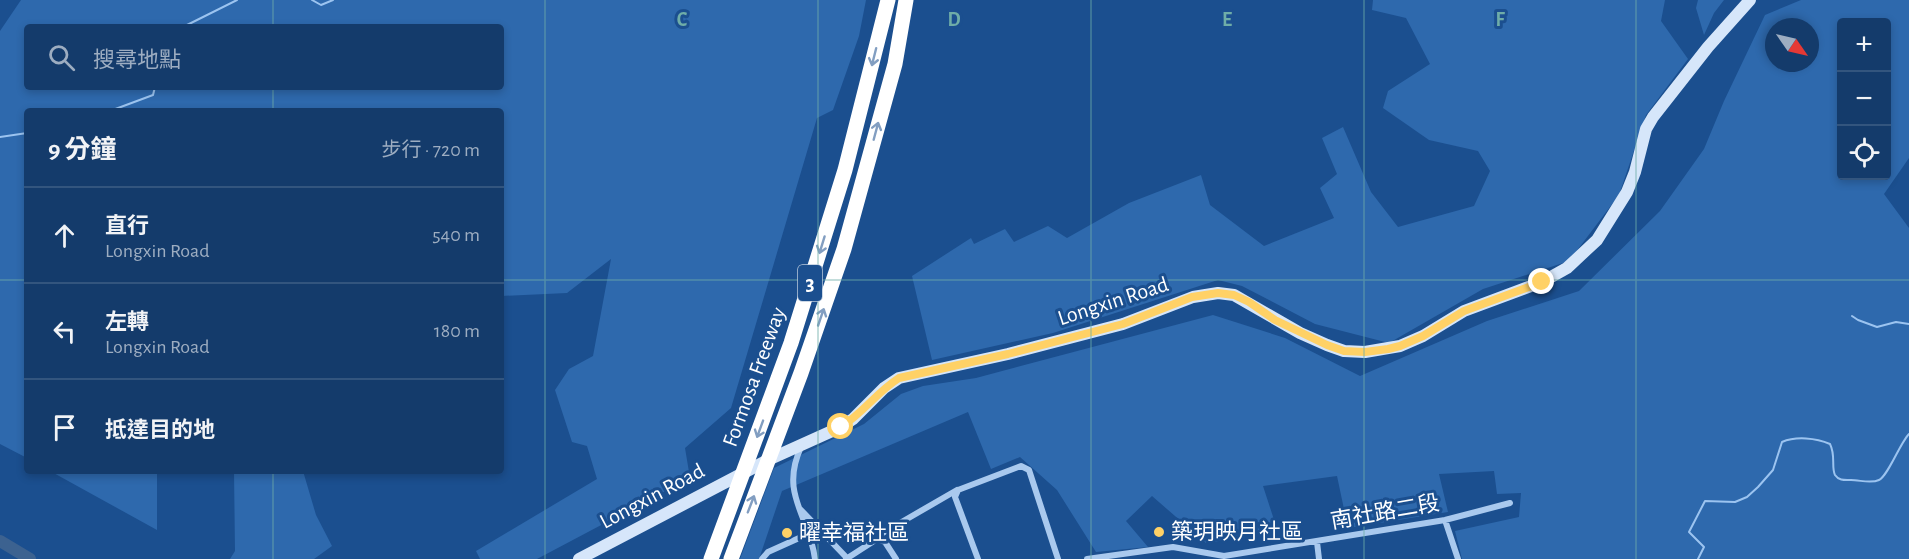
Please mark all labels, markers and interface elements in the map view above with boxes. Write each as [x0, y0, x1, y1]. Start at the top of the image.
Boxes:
text: C [677, 10, 688, 30]
text: D [947, 10, 961, 30]
text: E [1222, 10, 1232, 30]
text: F [1495, 10, 1505, 30]
north arrow [1765, 18, 1819, 72]
map controls [1837, 18, 1891, 180]
button: + [1837, 18, 1891, 72]
search box [24, 24, 504, 90]
icon: search [45, 41, 78, 74]
one-way arrow [868, 47, 880, 66]
text: 搜尋地點 [93, 49, 181, 71]
button: − [1837, 72, 1891, 126]
one-way arrow [871, 121, 883, 140]
button: locate [1837, 126, 1891, 180]
text: 9 分鐘 [48, 137, 116, 163]
text: 步行 · 720 m [382, 140, 480, 160]
text: 直行 [105, 215, 149, 237]
icon: ahead [48, 219, 81, 252]
text: 540 m [432, 225, 480, 245]
one-way arrow [816, 235, 827, 254]
text: Longxin Road [105, 241, 210, 261]
road number: 3 [798, 265, 822, 301]
route end [1528, 268, 1554, 294]
street label: Longxin Road [1055, 273, 1171, 329]
street label: Formosa Freeway [719, 304, 790, 450]
one-way arrow [816, 308, 827, 327]
text: 左轉 [105, 311, 149, 333]
icon: left [48, 315, 81, 348]
text: 180 m [434, 321, 480, 341]
text: Longxin Road [105, 337, 210, 357]
icon: arrive [48, 411, 81, 444]
route start [827, 413, 853, 439]
text: 抵達目的地 [105, 419, 215, 441]
one-way arrow [754, 420, 765, 438]
street label: Longxin Road [596, 459, 708, 533]
street label: 南社路二段 [1329, 491, 1441, 532]
one-way arrow [746, 495, 757, 514]
place label: 築玥映月社區 [1171, 520, 1303, 543]
place label: 曜幸福社區 [799, 521, 909, 544]
marker: 築玥映月社區 [1152, 525, 1166, 539]
marker: 曜幸福社區 [780, 526, 794, 540]

